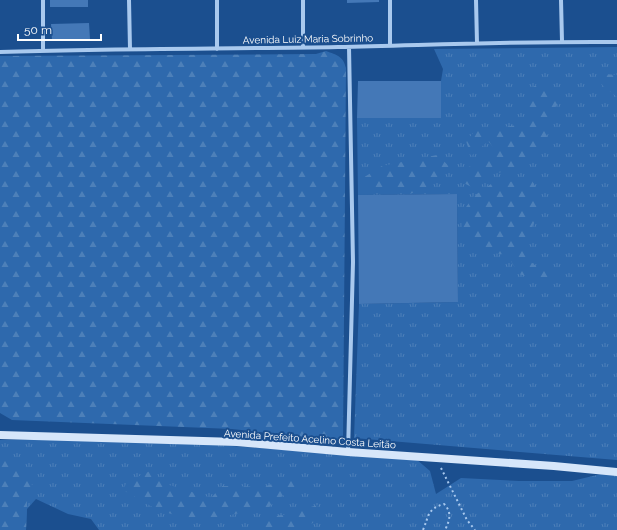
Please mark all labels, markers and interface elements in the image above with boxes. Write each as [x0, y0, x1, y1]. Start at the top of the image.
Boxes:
scale bar [18, 16, 101, 42]
text: 50 m [24, 23, 52, 37]
street label: Avenida Luiz Maria Sobrinho [243, 32, 373, 46]
street label: Avenida Prefeito Acelino Costa Leitão [224, 428, 396, 451]

